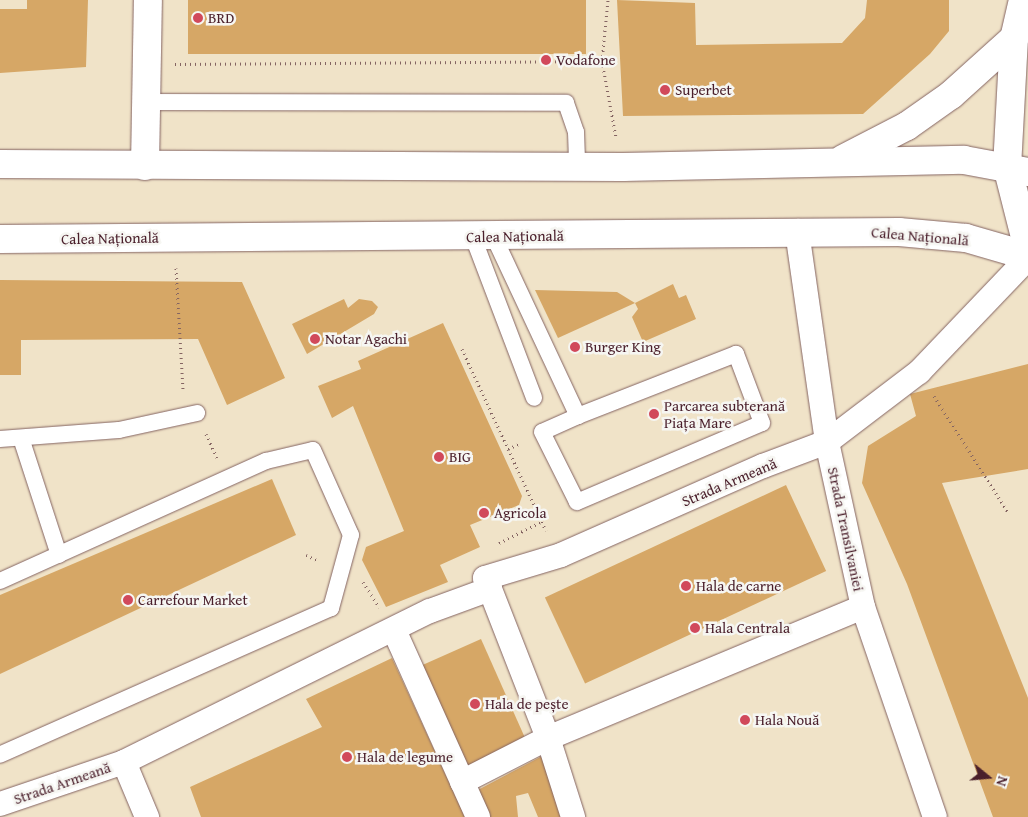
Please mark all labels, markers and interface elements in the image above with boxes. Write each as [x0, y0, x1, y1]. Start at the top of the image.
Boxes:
place label: BRD [208, 9, 234, 27]
marker: BRD [192, 12, 204, 24]
place label: Vodafone [556, 51, 616, 69]
marker: Vodafone [540, 54, 552, 66]
place label: Superbet [675, 81, 732, 99]
marker: Superbet [659, 84, 671, 96]
street label: Calea Națională [871, 223, 969, 249]
street label: Calea Națională [466, 226, 564, 246]
street label: Calea Națională [61, 228, 159, 248]
place label: Notar Agachi [325, 330, 407, 348]
marker: Notar Agachi [309, 333, 321, 345]
place label: Burger King [585, 338, 661, 356]
marker: Burger King [569, 341, 581, 353]
place label: Parcarea subterană Piața Mare [664, 396, 785, 431]
marker: Parcarea subterană Piața Mare [648, 408, 660, 420]
place label: BIG [449, 448, 471, 466]
marker: BIG [433, 451, 445, 463]
street label: Strada Armeană [679, 454, 779, 510]
street label: Strada Transilvaniei [824, 465, 868, 593]
place label: Agricola [494, 504, 547, 522]
marker: Agricola [478, 507, 490, 519]
place label: Hala de carne [696, 577, 781, 595]
marker: Hala de carne [680, 580, 692, 592]
place label: Carrefour Market [138, 591, 248, 609]
marker: Carrefour Market [122, 594, 134, 606]
place label: Hala Centrala [705, 619, 790, 637]
marker: Hala Centrala [689, 622, 701, 634]
place label: Hala de pește [485, 695, 568, 713]
marker: Hala de pește [469, 698, 481, 710]
place label: Hala Nouă [755, 711, 819, 729]
marker: Hala Nouă [739, 714, 751, 726]
place label: Hala de legume [357, 748, 453, 766]
marker: Hala de legume [341, 751, 353, 763]
north arrow [963, 752, 1013, 802]
street label: Strada Armeană [11, 758, 113, 808]
text: N [991, 774, 1013, 789]

